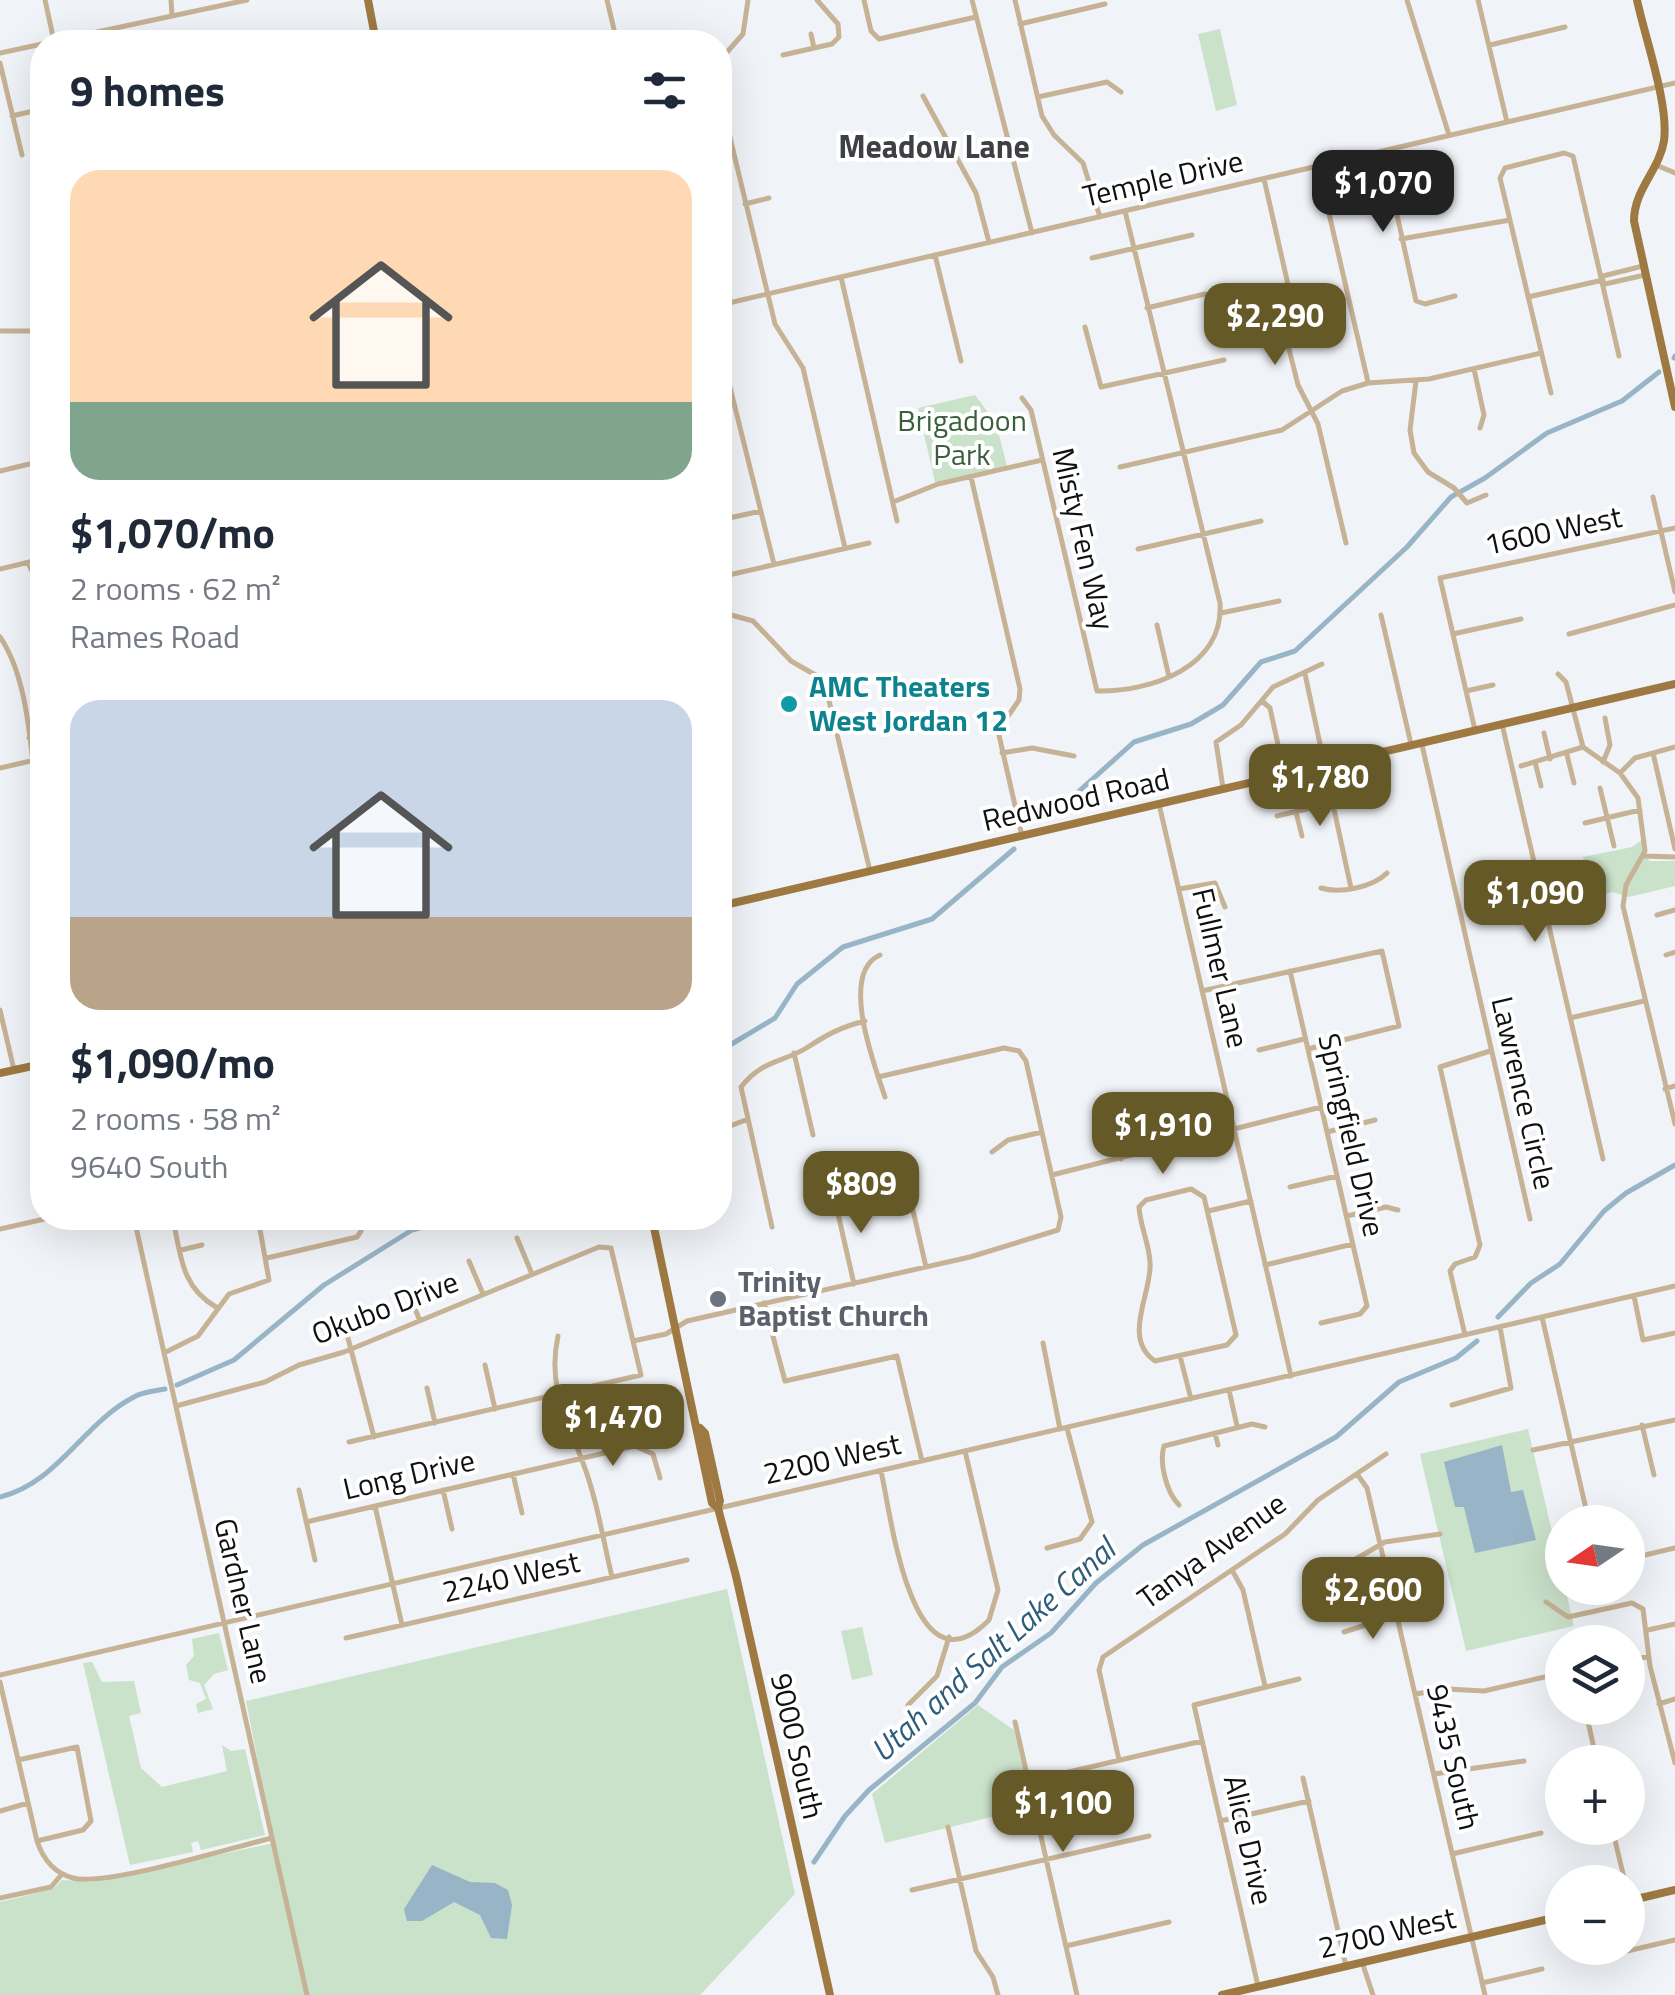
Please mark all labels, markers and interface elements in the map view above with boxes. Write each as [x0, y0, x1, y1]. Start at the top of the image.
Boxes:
text: 9 homes [70, 58, 225, 122]
icon: filters [637, 63, 692, 118]
district label: Meadow Lane [838, 122, 1030, 170]
street label: Temple Drive [1078, 137, 1248, 219]
pin: $1,070 [1302, 150, 1464, 235]
text: $1,070 [1334, 158, 1432, 206]
icon: home [291, 235, 471, 415]
pin: $2,290 [1194, 283, 1356, 368]
text: $2,290 [1226, 291, 1324, 339]
park label: Brigadoon Park [897, 397, 1027, 477]
street label: Misty Fen Way [1041, 443, 1127, 635]
street label: 1600 West [1480, 493, 1626, 567]
text: $1,070/mo [70, 500, 275, 564]
text: 2 rooms · 62 m² [70, 564, 281, 612]
text: Rames Road [70, 612, 240, 660]
place label: AMC Theaters West Jordan 12 [809, 663, 1008, 743]
marker: AMC Theaters West Jordan 12 [778, 693, 800, 715]
pin: $1,780 [1239, 744, 1401, 829]
text: $1,780 [1271, 752, 1369, 800]
street label: Redwood Road [978, 755, 1174, 843]
icon: home [291, 765, 471, 945]
pin: $1,090 [1454, 860, 1616, 945]
text: $1,090 [1486, 868, 1584, 916]
street label: Fullmer Lane [1180, 883, 1262, 1052]
street label: Lawrence Circle [1479, 992, 1568, 1194]
street label: Springfield Drive [1306, 1029, 1398, 1241]
text: $1,090/mo [70, 1030, 275, 1094]
pin: $1,910 [1082, 1092, 1244, 1177]
text: 2 rooms · 58 m² [70, 1094, 281, 1142]
text: $1,910 [1114, 1100, 1212, 1148]
text: 9640 South [70, 1142, 228, 1190]
pin: $809 [802, 1151, 920, 1236]
text: $809 [825, 1159, 897, 1207]
street label: Okubo Drive [305, 1258, 465, 1356]
place label: Trinity Baptist Church [738, 1258, 929, 1338]
marker: Trinity Baptist Church [707, 1288, 729, 1310]
pin: $1,470 [532, 1384, 694, 1469]
text: $1,470 [564, 1392, 662, 1440]
street label: 2200 West [759, 1420, 905, 1496]
street label: Long Drive [338, 1437, 479, 1511]
street label: Tanya Avenue [1128, 1481, 1295, 1620]
north arrow [1545, 1505, 1645, 1605]
map controls [1545, 1505, 1645, 1965]
street label: Gardner Lane [203, 1514, 285, 1688]
water label: Utah and Salt Lake Canal [859, 1524, 1128, 1772]
street label: 2240 West [438, 1538, 584, 1614]
pin: $2,600 [1292, 1557, 1454, 1642]
text: $2,600 [1324, 1565, 1422, 1613]
button: layers [1545, 1625, 1645, 1725]
street label: 9000 South [759, 1668, 837, 1823]
street label: 9435 South [1415, 1679, 1493, 1834]
button: + [1545, 1745, 1645, 1845]
pin: $1,100 [982, 1770, 1144, 1855]
street label: Alice Drive [1212, 1770, 1286, 1909]
text: $1,100 [1014, 1778, 1112, 1826]
button: − [1545, 1865, 1645, 1965]
street label: 2700 West [1314, 1894, 1460, 1970]

